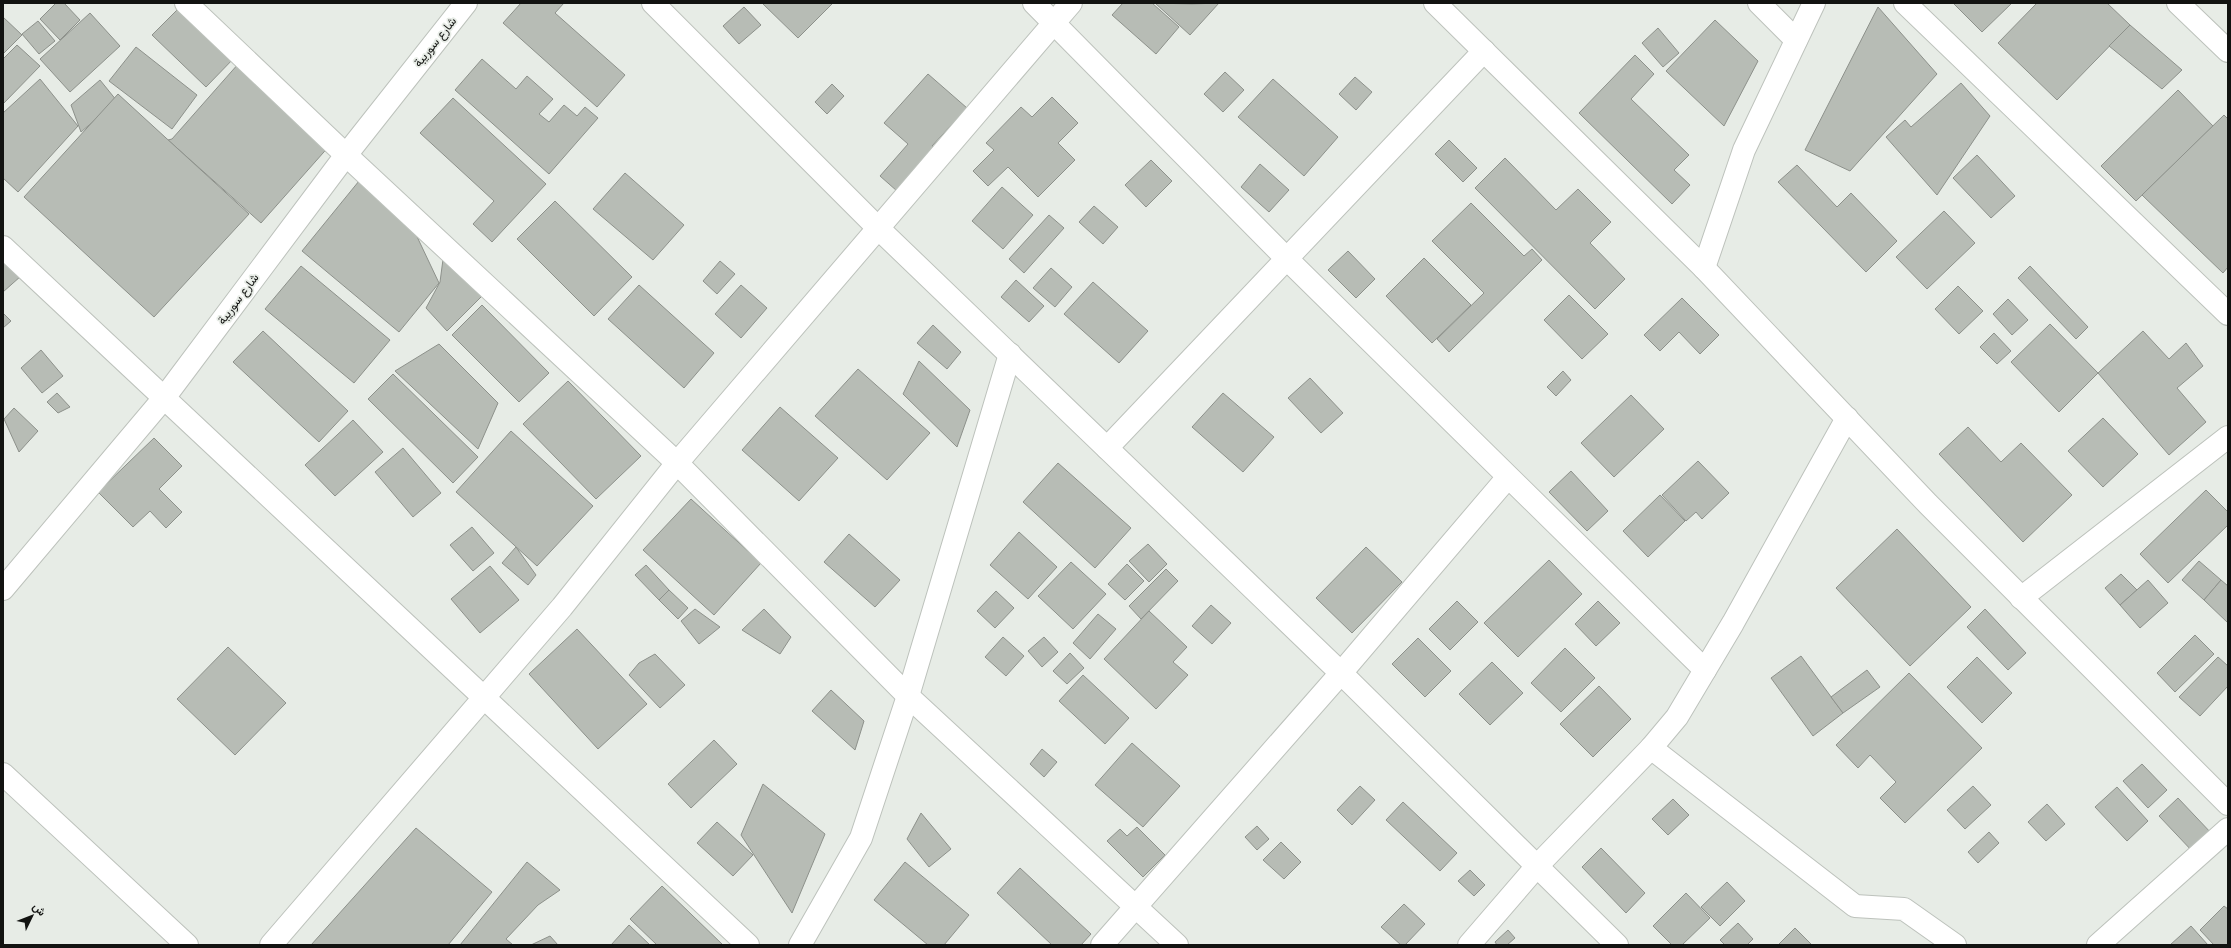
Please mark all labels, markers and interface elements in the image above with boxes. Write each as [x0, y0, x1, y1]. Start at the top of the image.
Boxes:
street label: شارع سوريبة [411, 14, 461, 71]
street label: شارع سوريبة [214, 271, 263, 328]
north arrow [12, 896, 52, 936]
text: ش [30, 900, 48, 919]

